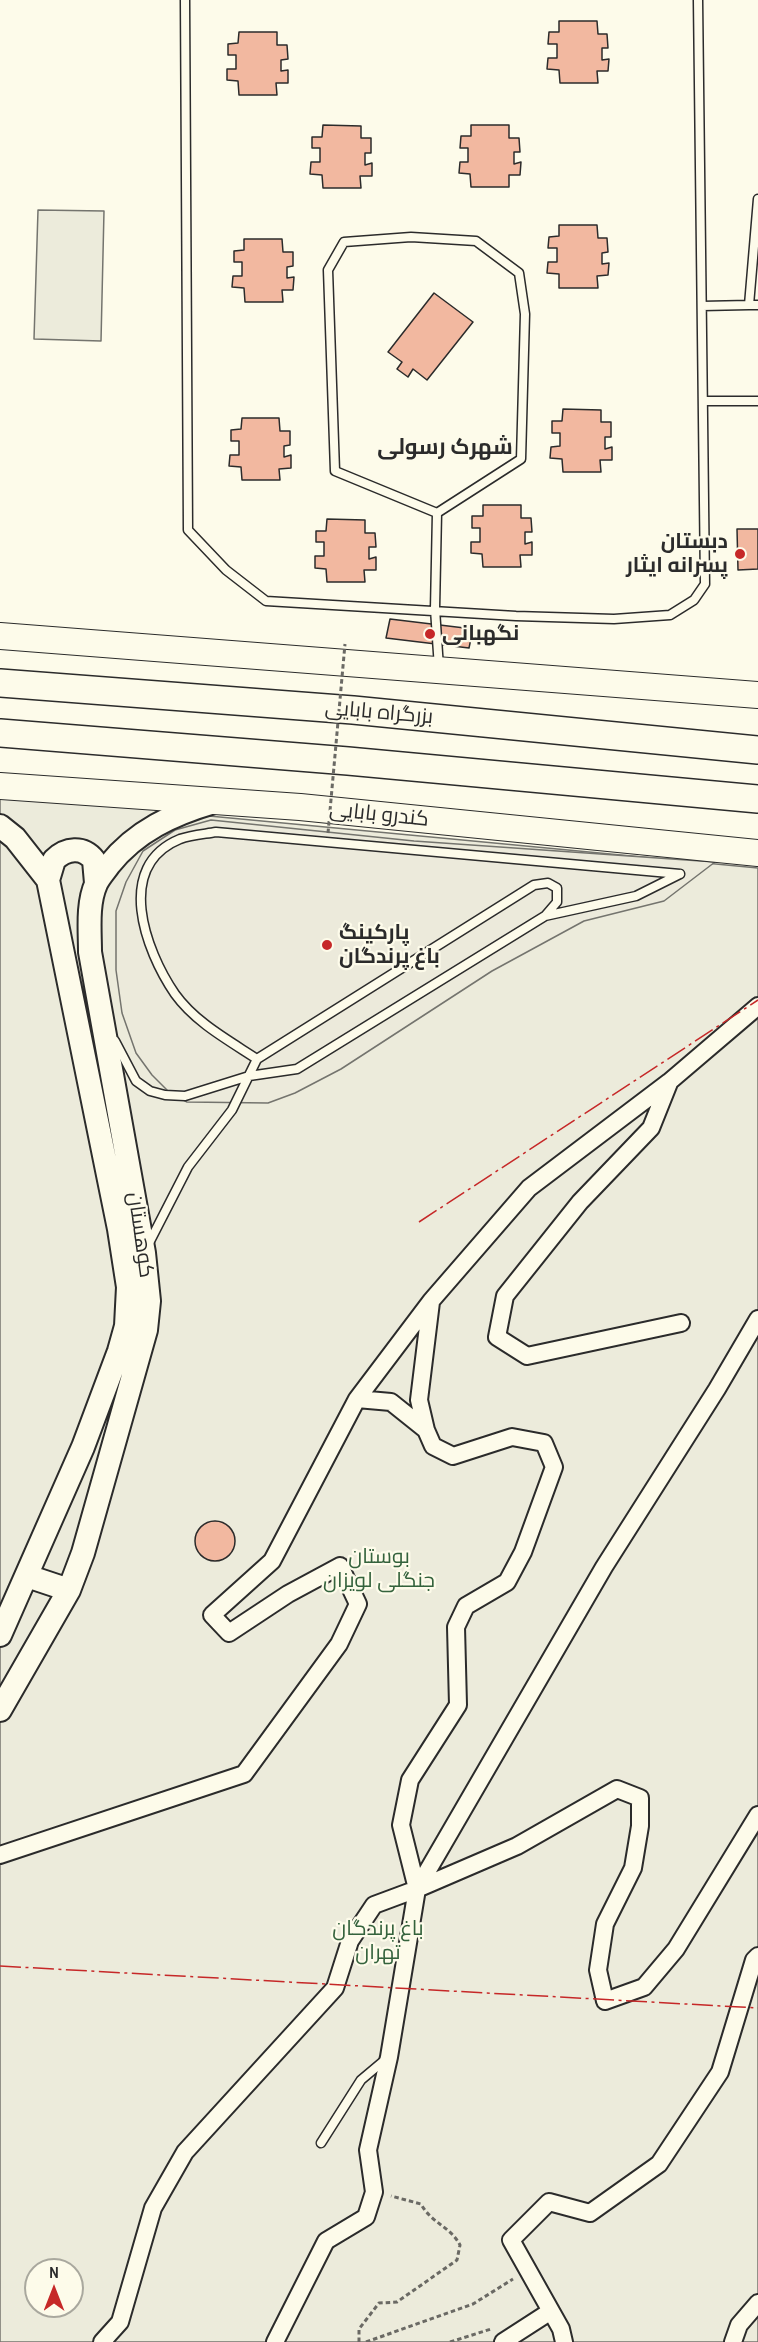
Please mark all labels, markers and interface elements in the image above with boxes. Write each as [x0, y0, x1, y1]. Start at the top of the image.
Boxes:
district label: شهرک رسولی [377, 435, 513, 461]
place label: دبستان پسرانه ایثار [626, 529, 728, 579]
marker: دبستان پسرانه ایثار [733, 547, 747, 561]
place label: نگهبانی [442, 621, 519, 647]
marker: نگهبانی [423, 627, 437, 641]
street label: بزرگراه بابایی [324, 696, 434, 730]
street label: کندرو بابایی [328, 797, 430, 833]
place label: پارکینگ باغ پرندگان [339, 920, 440, 970]
marker: پارکینگ باغ پرندگان [320, 938, 334, 952]
street label: کوهستان [122, 1190, 158, 1280]
park label: بوستان جنگلی لویزان [323, 1544, 435, 1594]
park label: باغ پرندگان تهران [332, 1916, 424, 1966]
north arrow [24, 2258, 84, 2318]
text: N [49, 2261, 59, 2283]

